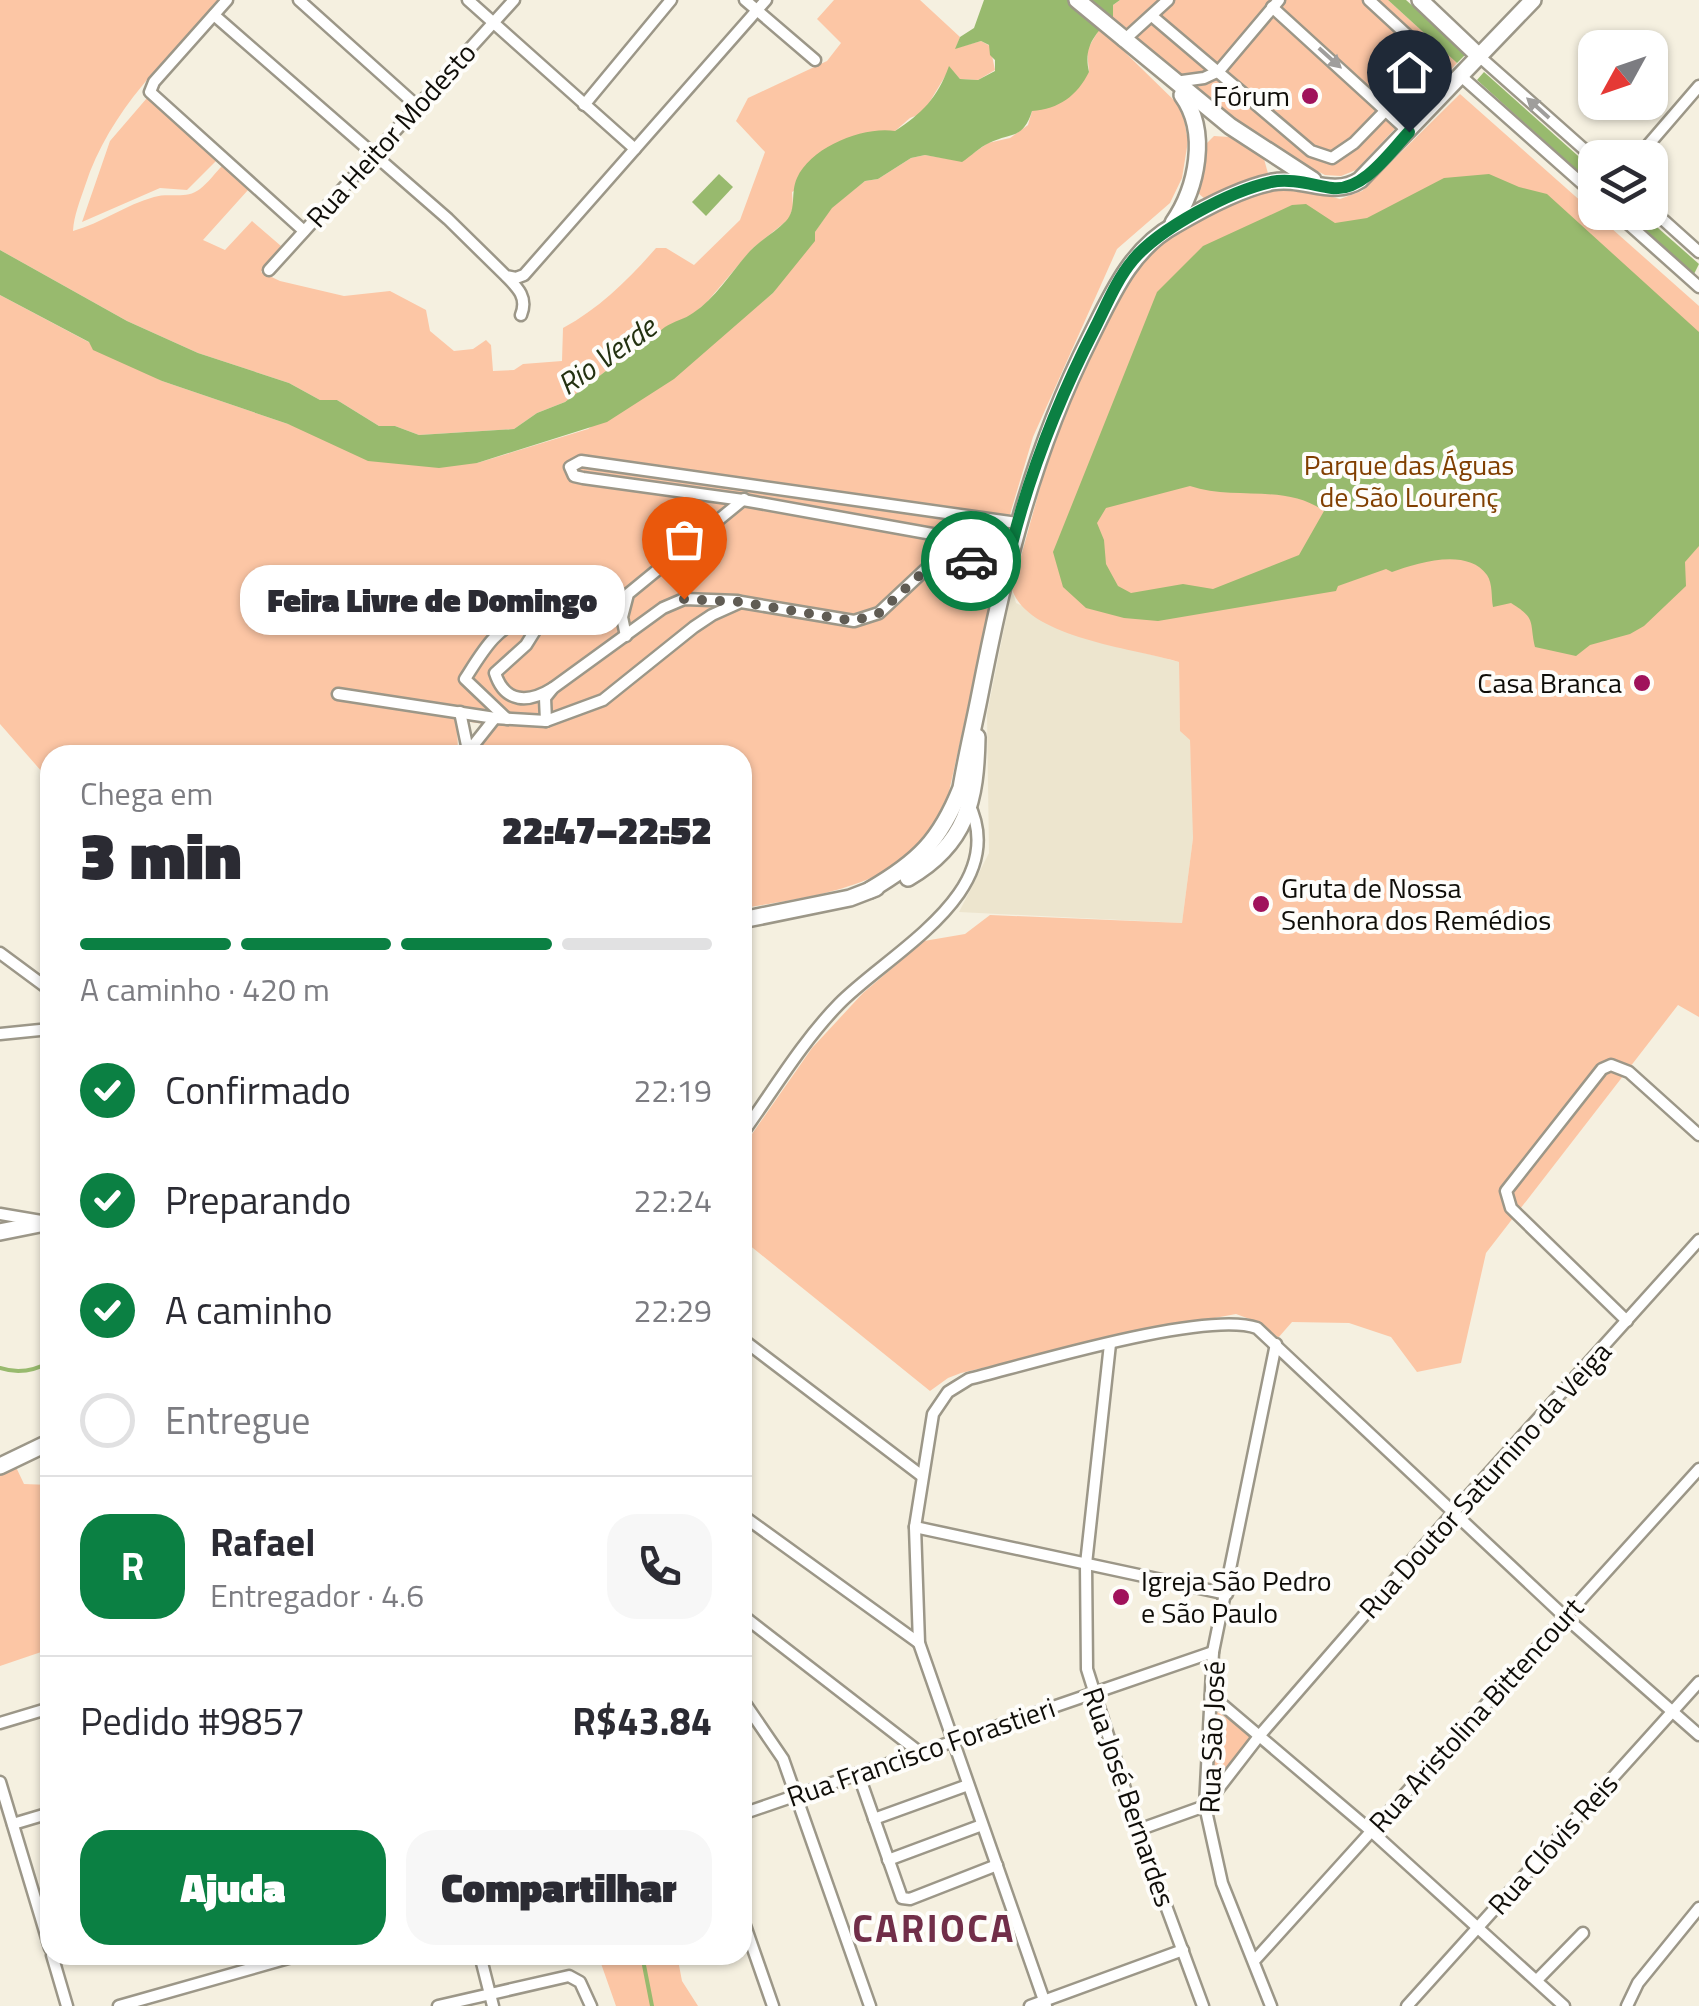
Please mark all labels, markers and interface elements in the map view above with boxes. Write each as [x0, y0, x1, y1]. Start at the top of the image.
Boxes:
pin [1367, 30, 1452, 133]
north arrow [1578, 30, 1668, 120]
map controls [1578, 30, 1668, 230]
street label: Rua Heitor Modesto [296, 32, 486, 237]
icon: home [1382, 45, 1437, 100]
one-way arrow [1317, 47, 1342, 69]
place label: Fórum [1213, 74, 1290, 117]
marker: Fórum [1299, 85, 1321, 107]
one-way arrow [1526, 97, 1550, 120]
button: layers [1578, 140, 1668, 230]
water label: Rio Verde [547, 303, 667, 406]
park label: Parque das Águas de São Lourenç [1304, 443, 1514, 518]
pin [642, 497, 727, 600]
courier [921, 511, 1021, 611]
icon: bag [657, 512, 712, 567]
icon: car [944, 534, 999, 589]
callout: Feira Livre de Domingo [239, 564, 624, 634]
text: Feira Livre de Domingo [268, 576, 597, 624]
place label: Casa Branca [1477, 661, 1622, 704]
marker: Casa Branca [1631, 672, 1653, 694]
text: Chega em [80, 769, 213, 817]
text: 22:47–22:52 [502, 801, 712, 859]
text: 3 min [80, 805, 241, 904]
place label: Gruta de Nossa Senhora dos Remédios [1281, 866, 1551, 941]
marker: Gruta de Nossa Senhora dos Remédios [1250, 893, 1272, 915]
text: A caminho · 420 m [80, 965, 330, 1013]
text: Confirmado [165, 1061, 351, 1119]
icon: check [80, 1063, 135, 1118]
text: 22:19 [633, 1066, 712, 1114]
text: Preparando [165, 1171, 351, 1229]
icon: check [80, 1173, 135, 1228]
text: 22:24 [633, 1176, 712, 1224]
text: A caminho [165, 1281, 333, 1339]
icon: check [80, 1283, 135, 1338]
text: 22:29 [633, 1286, 712, 1334]
street label: Rua Doutor Saturnino da Veiga [1348, 1331, 1621, 1628]
text: Entregue [165, 1391, 311, 1449]
text: Rafael [210, 1513, 315, 1571]
button: phone [607, 1514, 712, 1619]
text: R [121, 1537, 144, 1595]
place label: Igreja São Pedro e São Paulo [1141, 1559, 1332, 1634]
text: Entregador · 4.6 [210, 1571, 424, 1619]
marker: Igreja São Pedro e São Paulo [1110, 1586, 1132, 1608]
street label: Rua Aristolina Bittencourt [1358, 1587, 1593, 1842]
street label: Rua São José [1187, 1660, 1236, 1814]
street label: Rua José Bernardes [1072, 1681, 1187, 1912]
street label: Rua Francisco Forastieri [781, 1685, 1061, 1818]
text: Pedido #9857 [80, 1692, 305, 1750]
text: R$43.84 [572, 1692, 712, 1750]
street label: Rua Clóvis Reis [1477, 1763, 1628, 1924]
button: Ajuda [80, 1830, 386, 1945]
button: Compartilhar [406, 1830, 712, 1945]
district label: CARIOCA [852, 1899, 1016, 1957]

